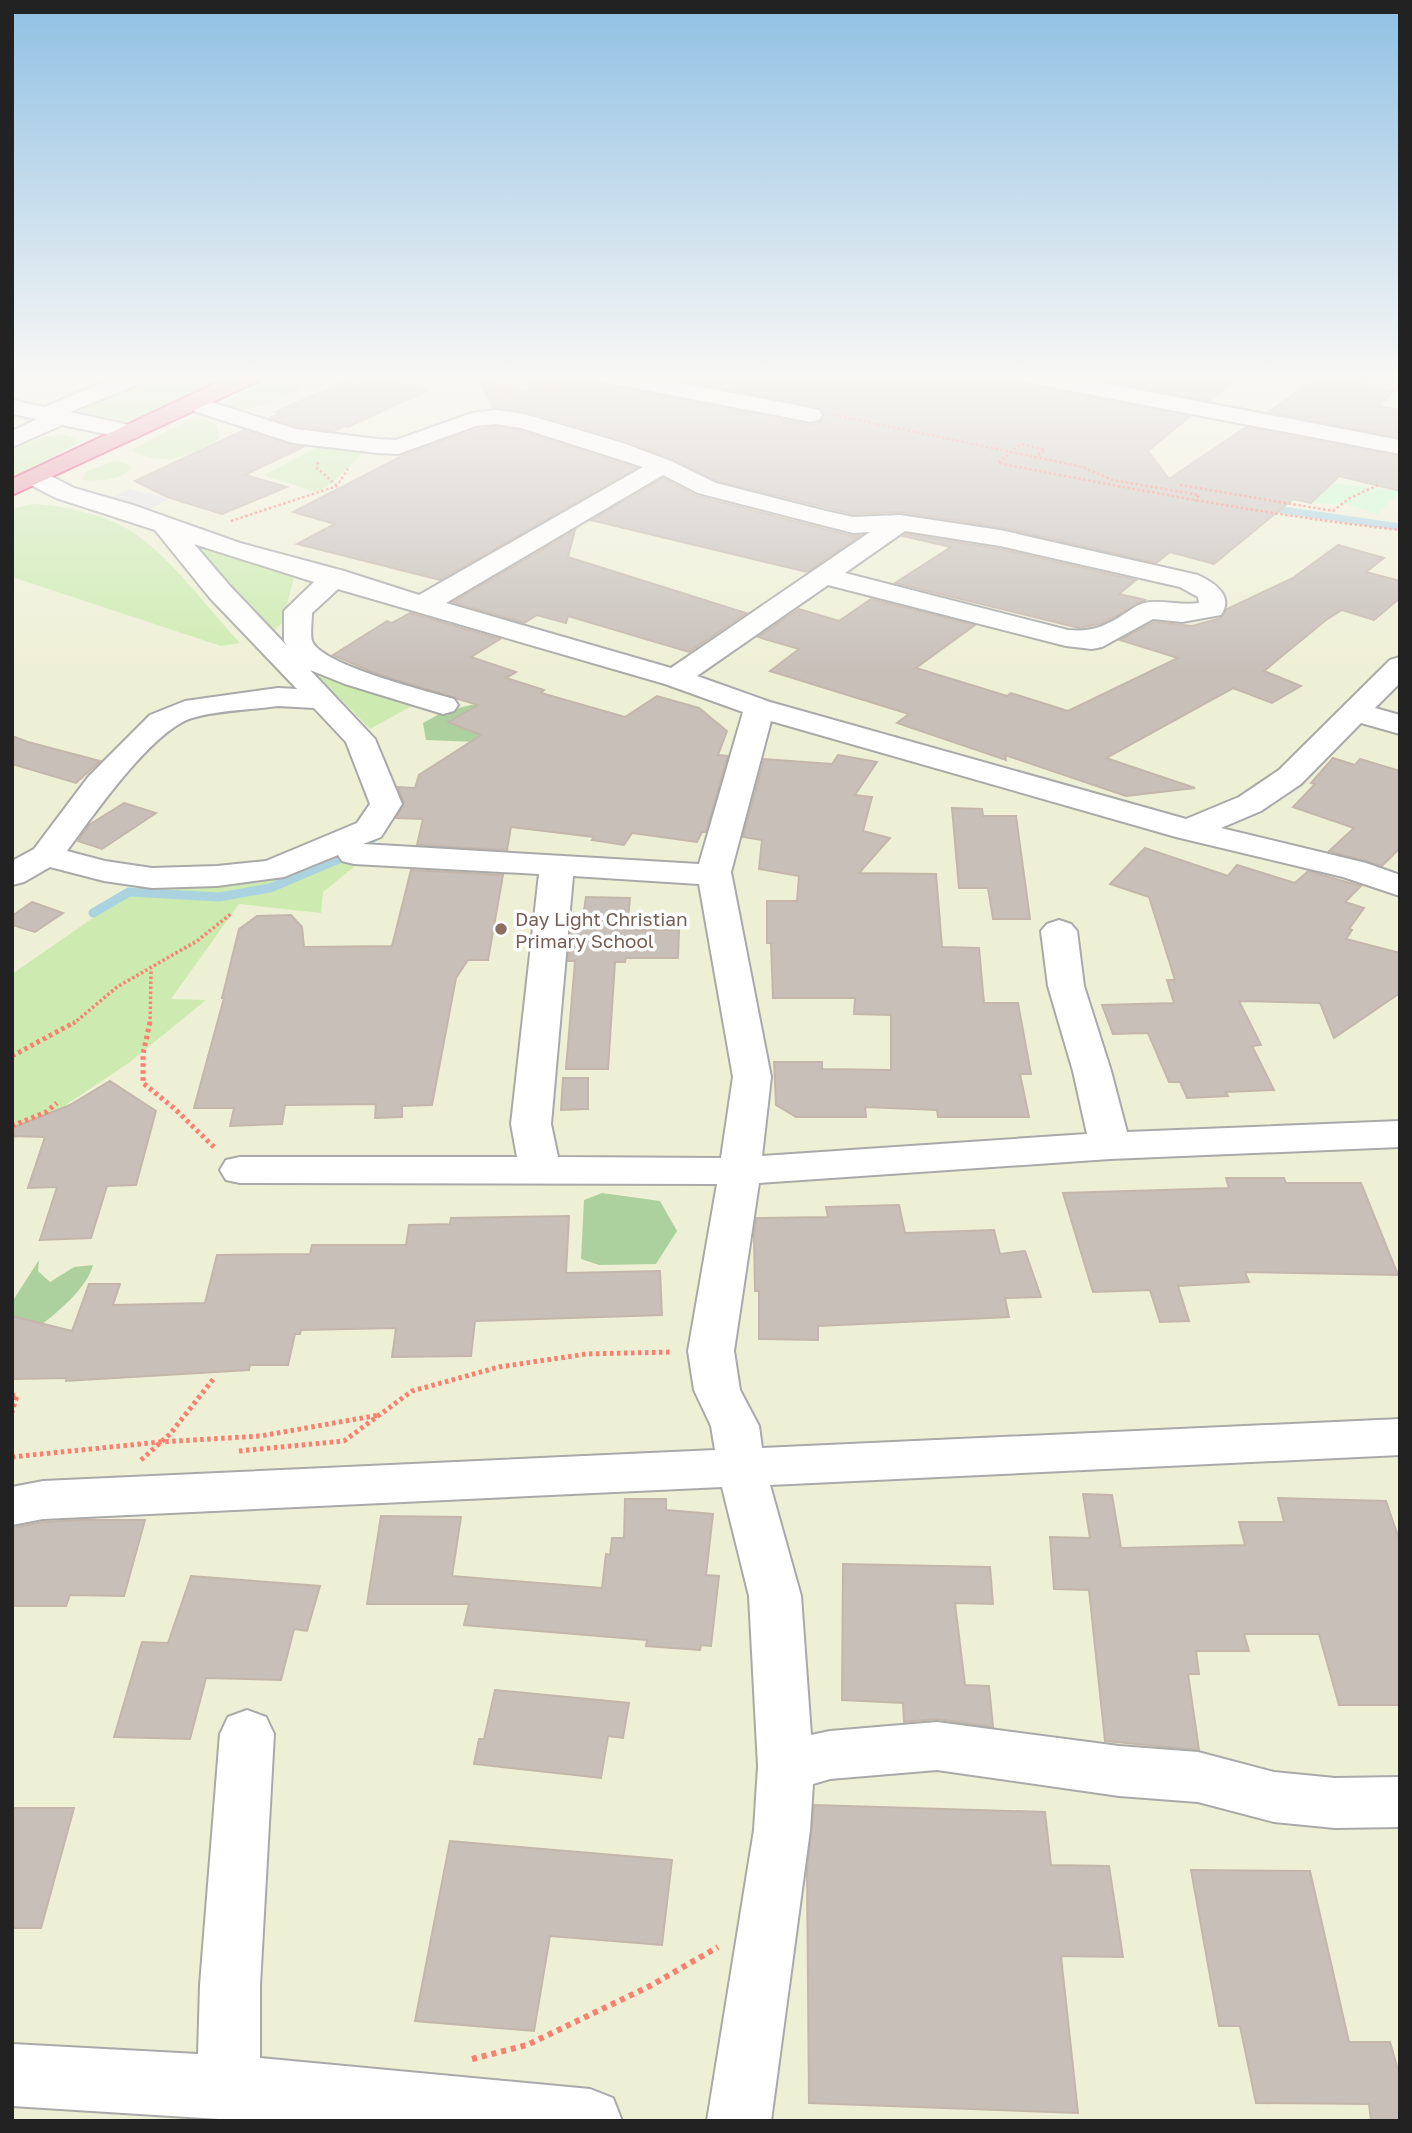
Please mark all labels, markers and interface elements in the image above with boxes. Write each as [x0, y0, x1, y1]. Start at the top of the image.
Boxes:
place label: Day Light Christian Primary School [515, 907, 688, 952]
marker: Day Light Christian Primary School [493, 921, 509, 937]

